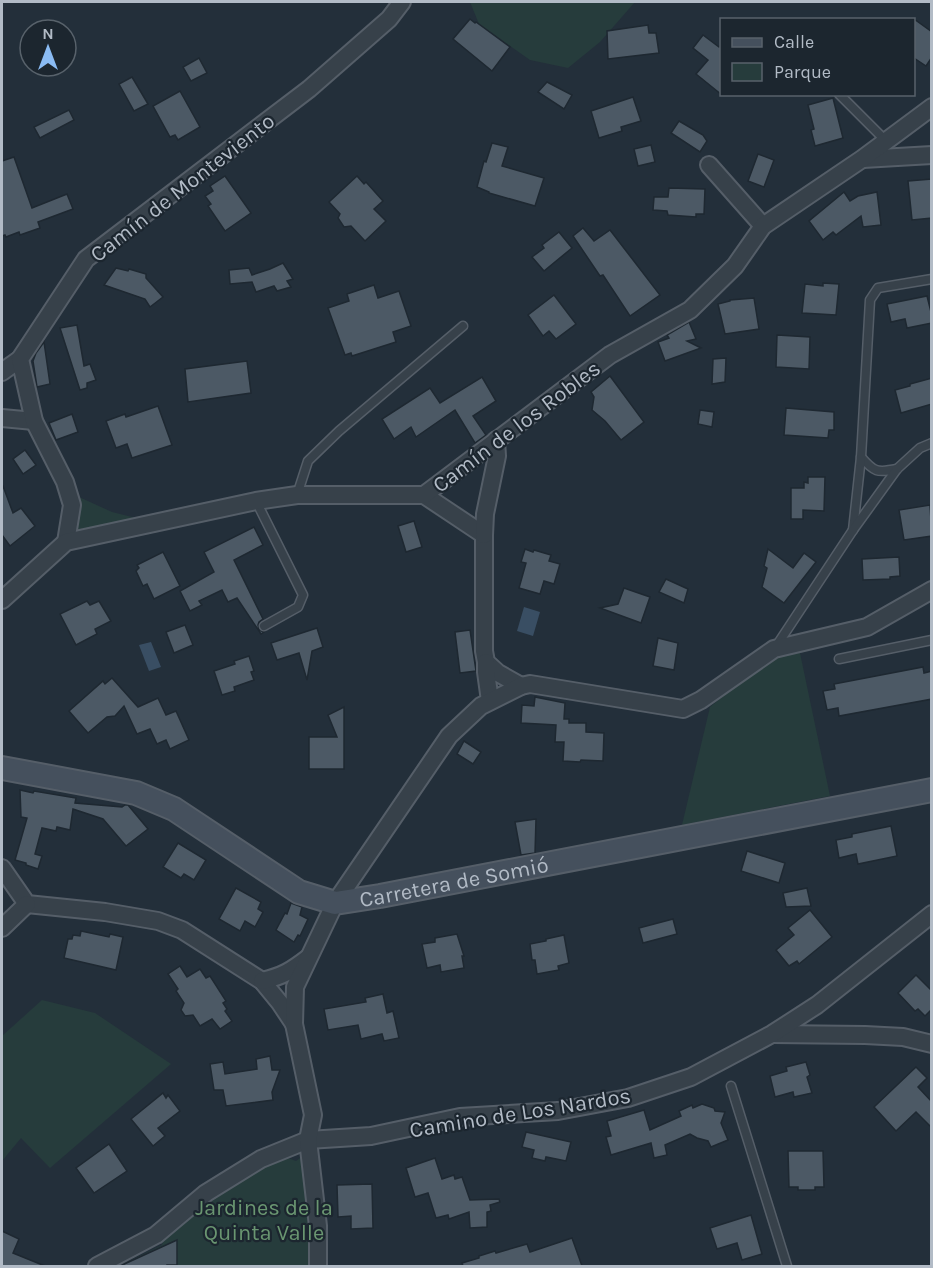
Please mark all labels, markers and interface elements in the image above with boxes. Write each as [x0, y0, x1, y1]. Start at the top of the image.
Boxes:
north arrow [18, 18, 78, 78]
legend [720, 18, 915, 96]
text: N [42, 24, 54, 43]
text: Calle [774, 31, 814, 53]
text: Parque [774, 61, 831, 83]
street label: Camín de Monteviento [85, 108, 280, 268]
street label: Camín de los Robles [428, 355, 606, 498]
street label: Carretera de Somió [358, 852, 551, 913]
street label: Camino de Los Nardos [408, 1083, 633, 1143]
park label: Jardines de la Quinta Valle [195, 1195, 333, 1246]

